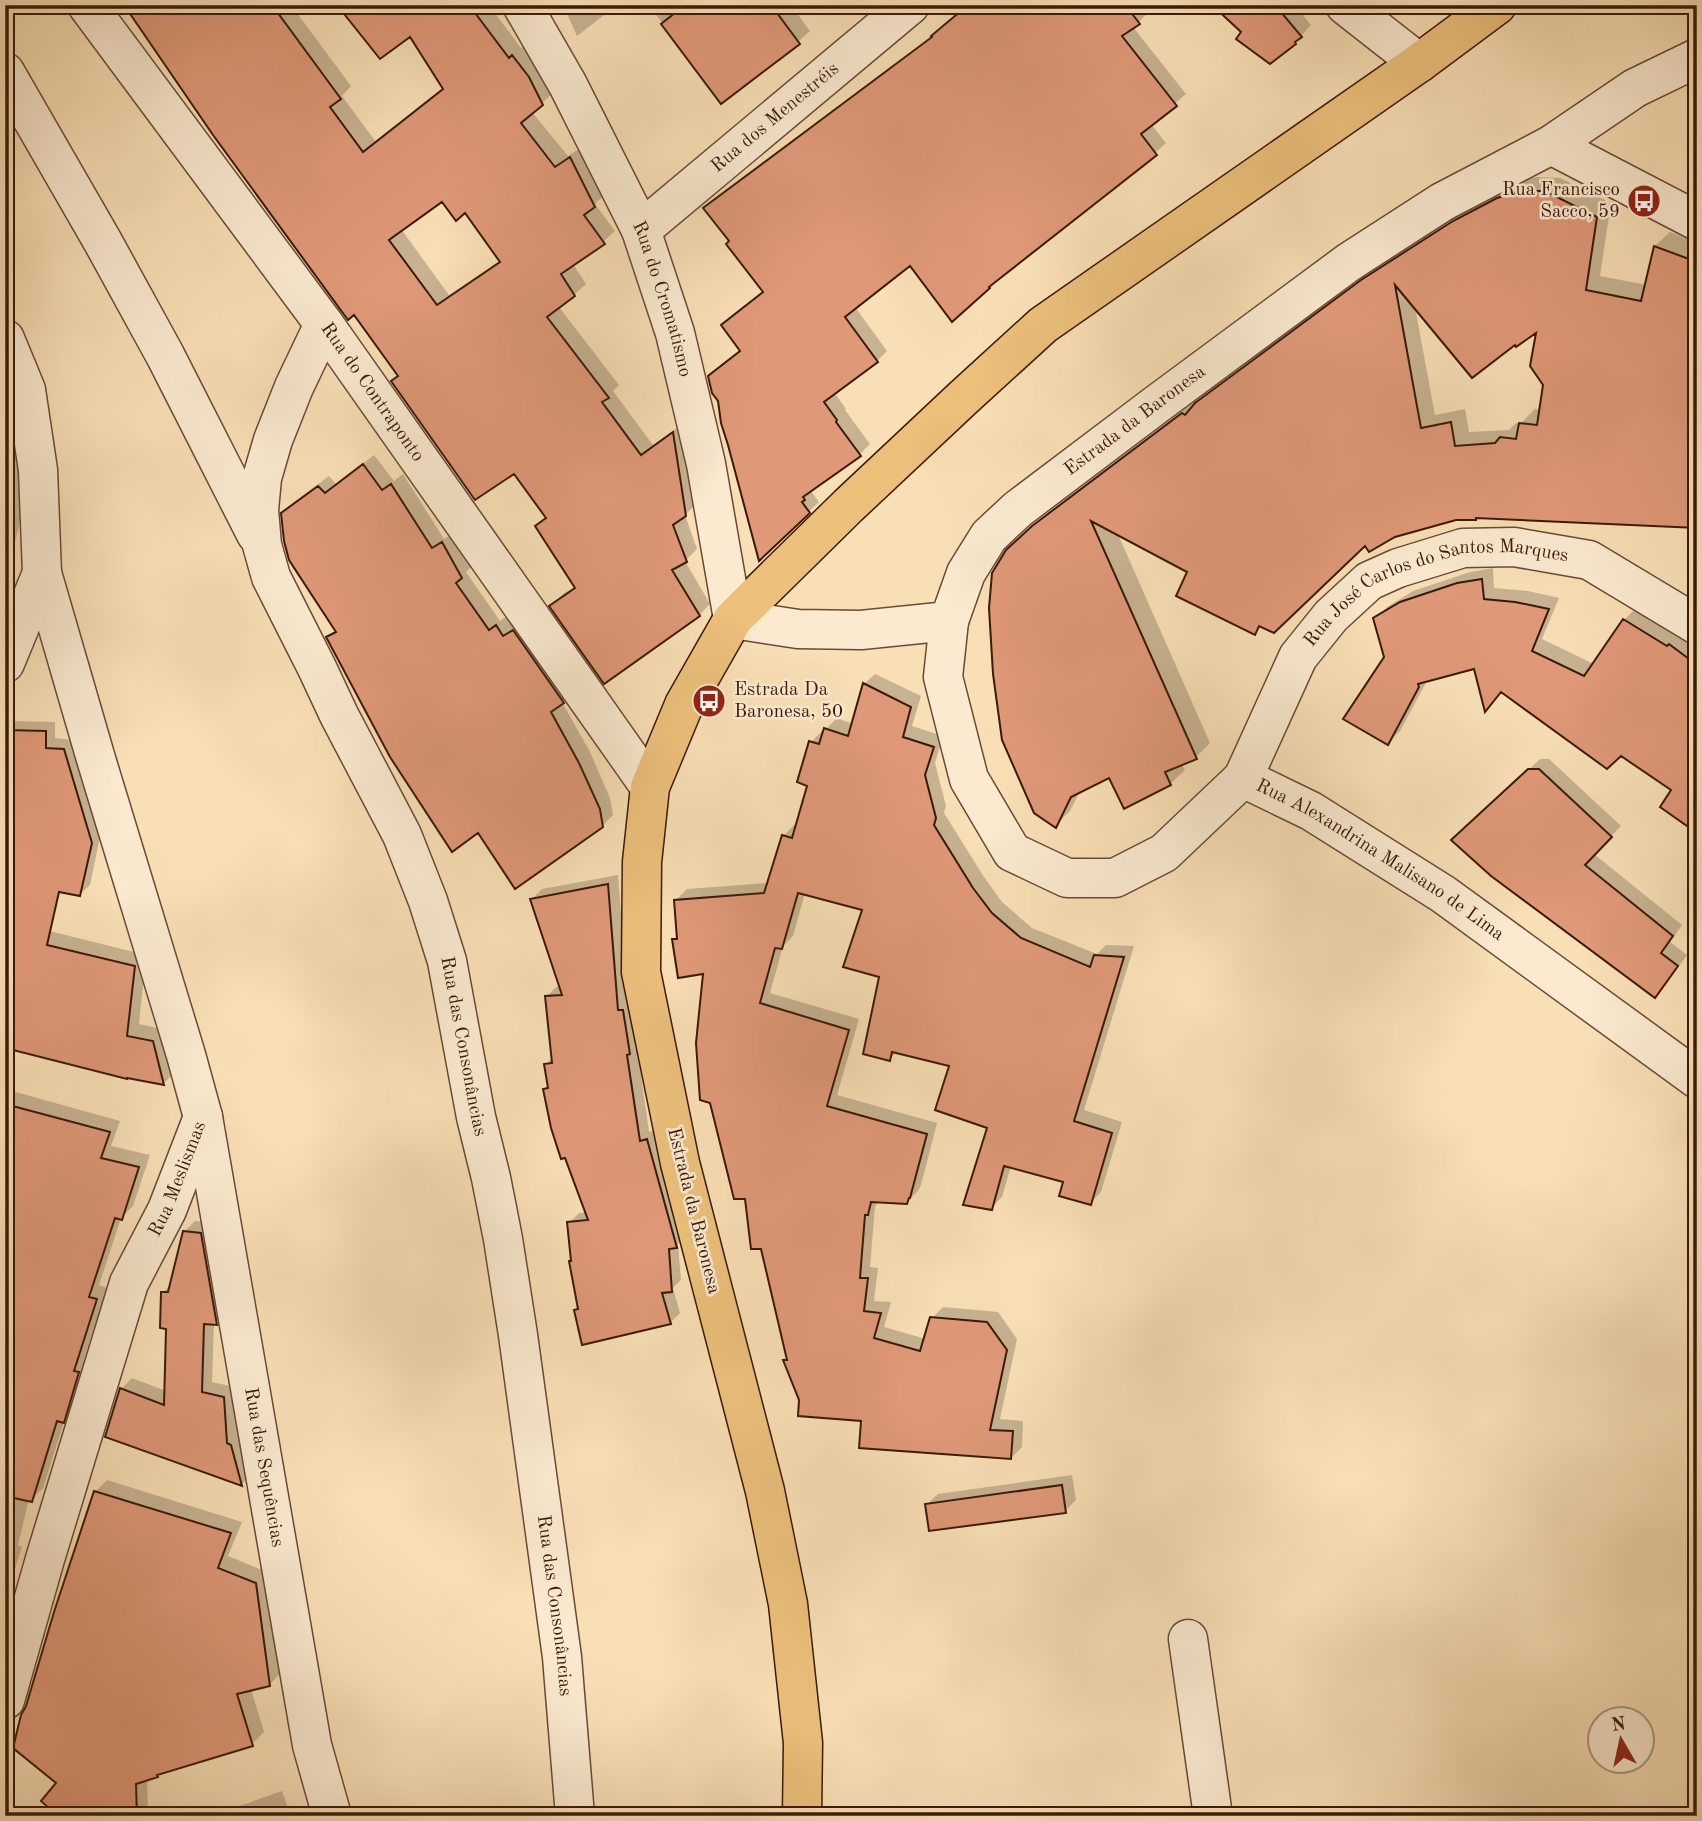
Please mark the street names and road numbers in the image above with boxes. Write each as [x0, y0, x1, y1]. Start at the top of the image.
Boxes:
street label: Rua dos Menestréis [708, 59, 843, 176]
street label: Rua do Cromatismo [629, 218, 695, 379]
street label: Rua do Contraponto [317, 319, 427, 465]
street label: Estrada da Baronesa [1061, 362, 1210, 480]
street label: Rua José Carlos do Santos Marques [1301, 537, 1570, 651]
street label: Rua Alexandrina Malisano de Lima [1253, 776, 1508, 945]
street label: Rua das Consonâncias [437, 955, 490, 1138]
street label: Rua Meslismas [145, 1119, 210, 1240]
street label: Estrada da Baronesa [663, 1126, 723, 1297]
street label: Rua das Sequências [241, 1386, 287, 1549]
street label: Rua das Consonâncias [533, 1514, 575, 1697]

